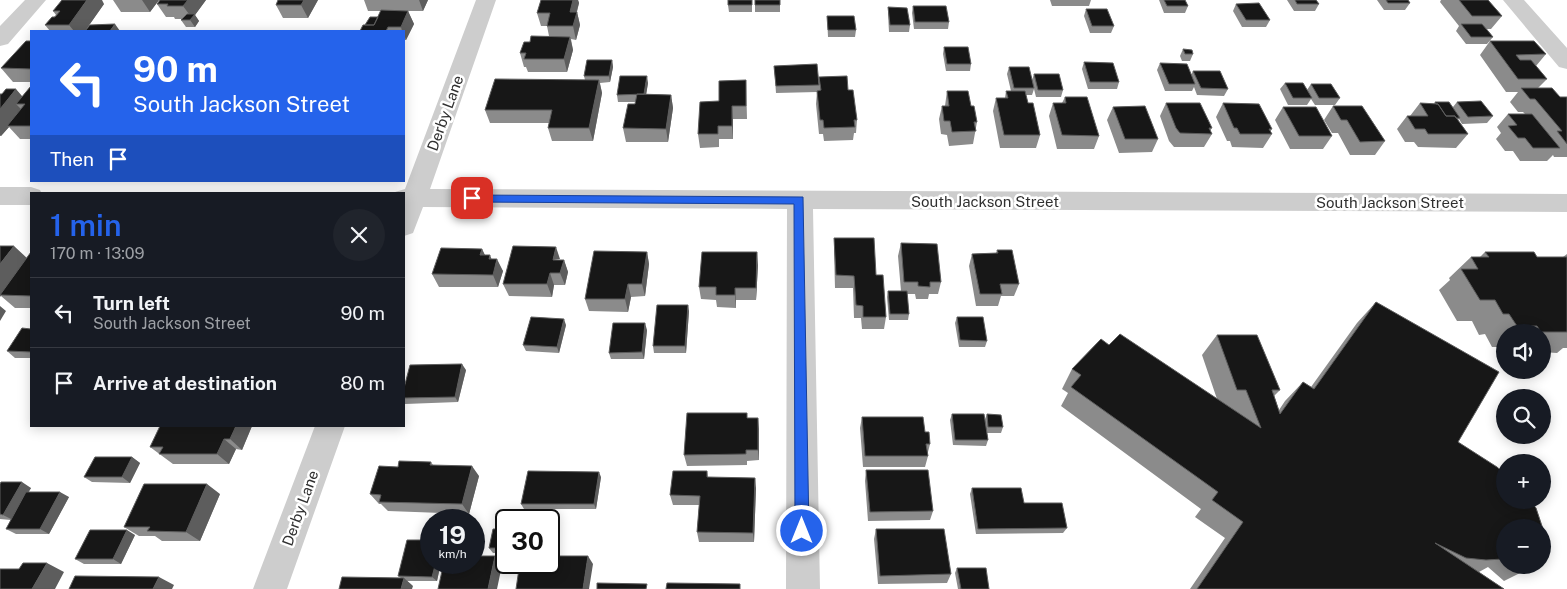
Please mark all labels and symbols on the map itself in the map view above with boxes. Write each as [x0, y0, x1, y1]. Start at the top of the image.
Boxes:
street label: Derby Lane [423, 73, 467, 153]
pin [451, 177, 493, 219]
street label: South Jackson Street [911, 193, 1059, 210]
street label: South Jackson Street [1316, 194, 1464, 211]
street label: Derby Lane [278, 468, 322, 548]
position arrow [775, 504, 827, 556]
speed limit sign: 30 [495, 509, 560, 574]

